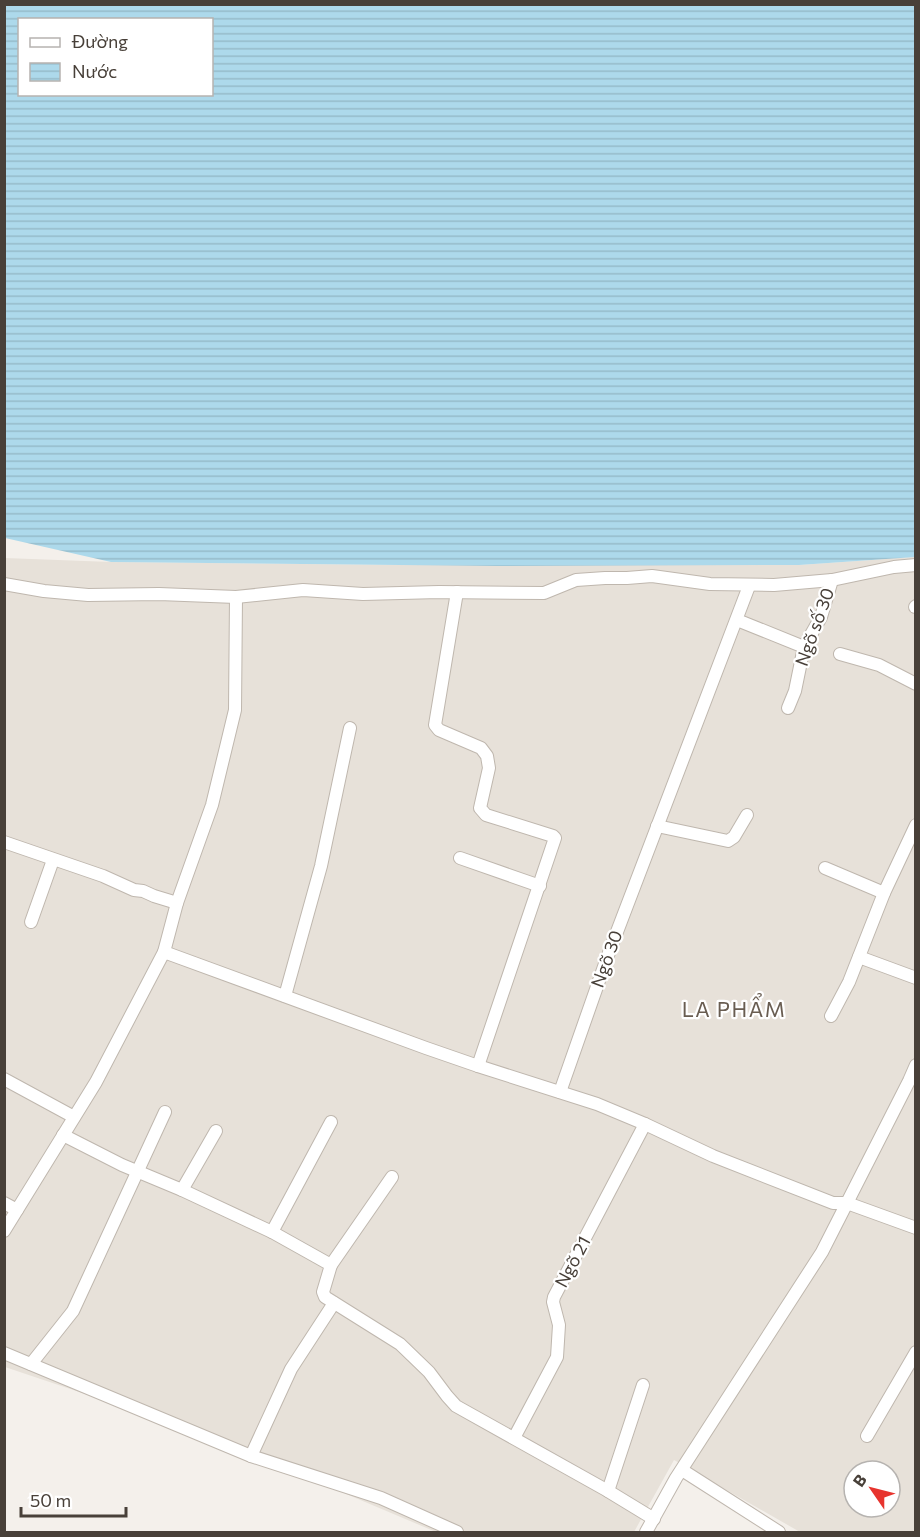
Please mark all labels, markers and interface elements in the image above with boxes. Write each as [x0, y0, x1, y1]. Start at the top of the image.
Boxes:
legend [18, 18, 213, 96]
text: Đường [71, 30, 128, 52]
text: Nước [72, 60, 117, 82]
street label: Ngõ số 30 [790, 584, 838, 669]
street label: Ngõ 30 [586, 927, 627, 990]
district label: LA PHẨM [682, 993, 786, 1021]
street label: Ngõ 21 [549, 1232, 595, 1291]
north arrow [842, 1459, 902, 1519]
text: B [848, 1470, 870, 1490]
scale bar [21, 1480, 126, 1518]
text: 50 m [30, 1489, 71, 1511]

